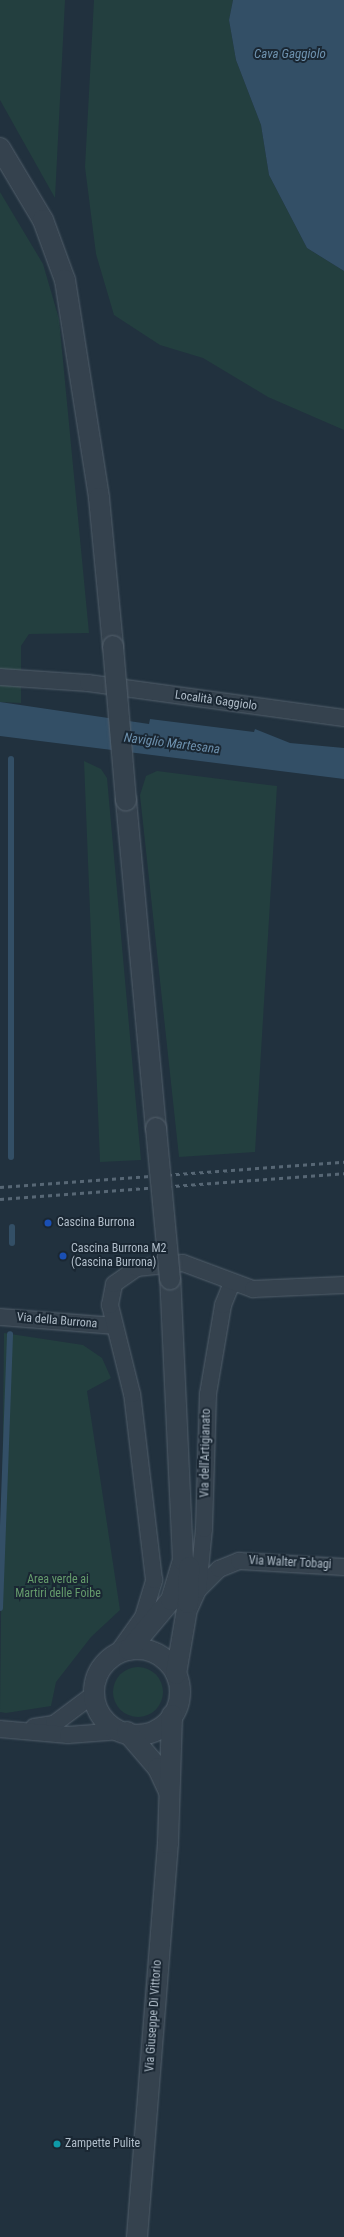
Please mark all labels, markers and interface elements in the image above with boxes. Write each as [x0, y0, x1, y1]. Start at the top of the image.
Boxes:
water label: Cava Gaggiolo [254, 46, 326, 62]
street label: Località Gaggiolo [174, 688, 258, 714]
water label: Naviglio Martesana [123, 730, 221, 758]
place label: Cascina Burrona [57, 1216, 135, 1230]
marker: Cascina Burrona [42, 1217, 54, 1229]
place label: Cascina Burrona M2 (Cascina Burrona) [71, 1242, 167, 1270]
marker: Cascina Burrona M2 (Cascina Burrona) [58, 1251, 68, 1261]
street label: Via della Burrona [16, 1310, 98, 1332]
street label: Via dell'Artigianato [198, 1408, 214, 1498]
street label: Via Walter Tobagi [248, 1554, 332, 1572]
park label: Area verde ai Martiri delle Foibe [15, 1573, 101, 1601]
street label: Via Giuseppe Di Vittorio [143, 1960, 165, 2072]
place label: Zampette Pulite [65, 2137, 140, 2151]
marker: Zampette Pulite [52, 2139, 62, 2149]

